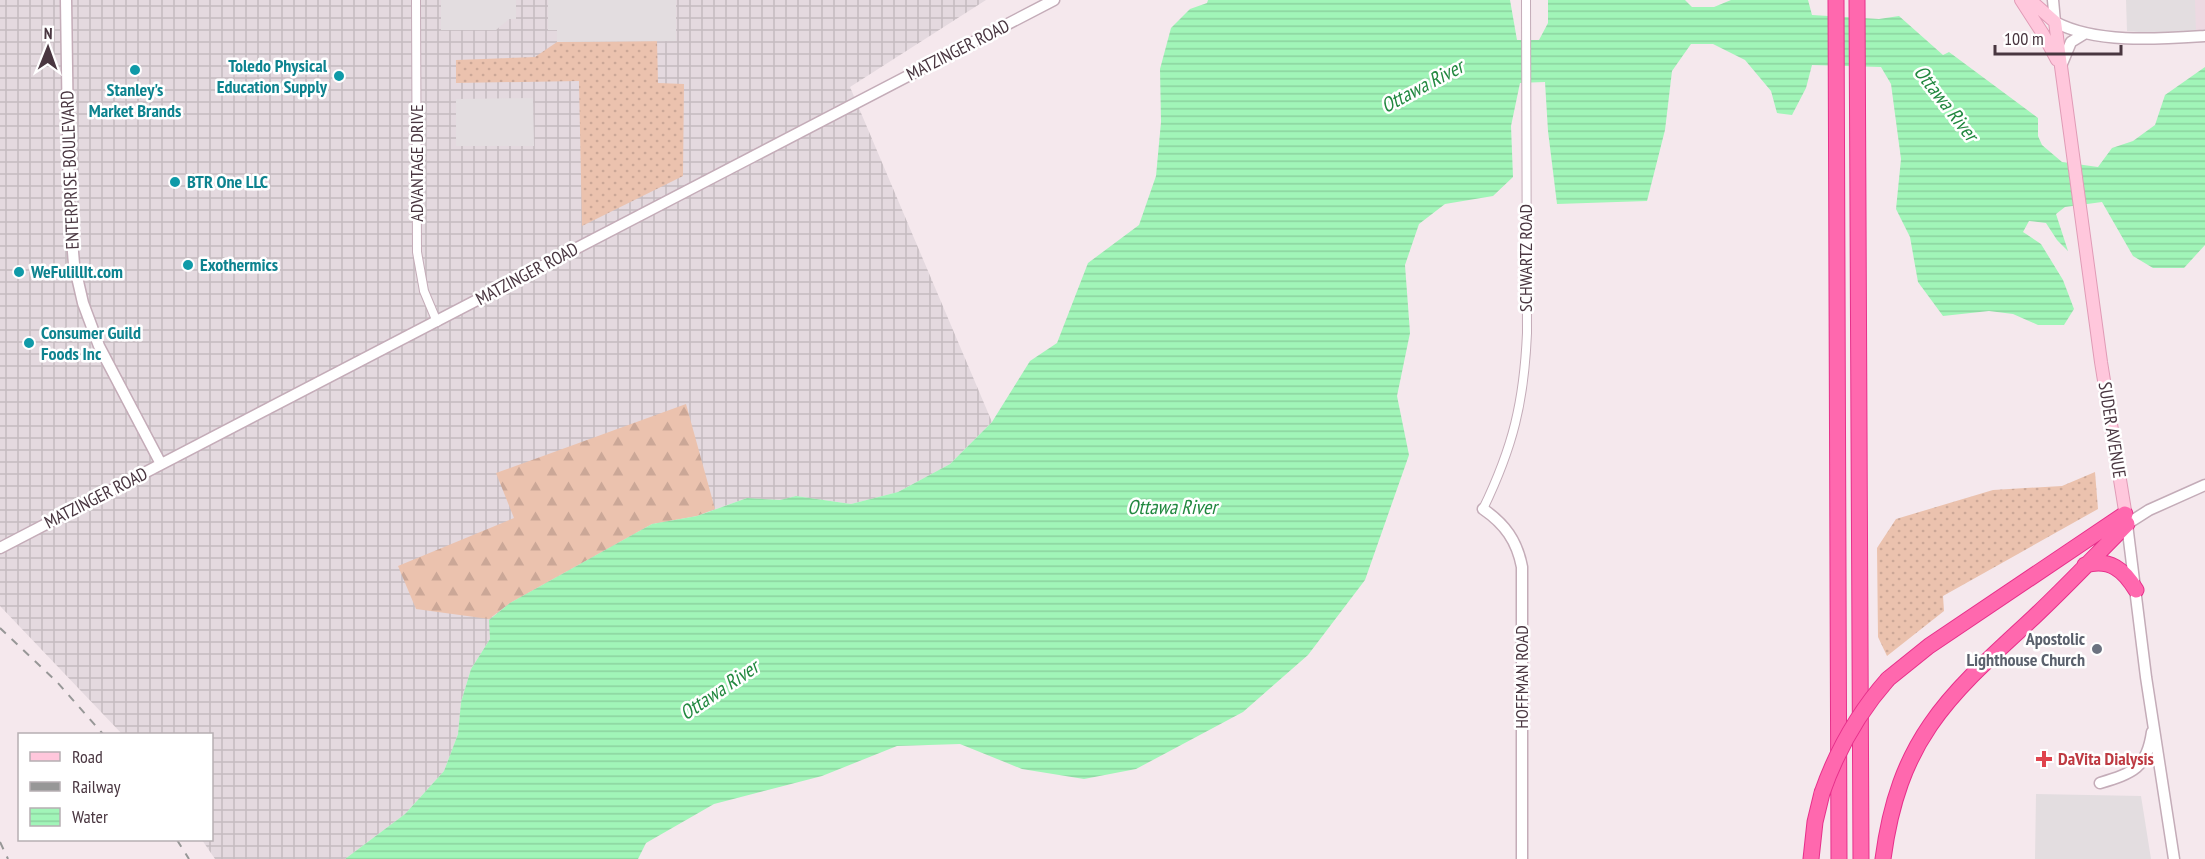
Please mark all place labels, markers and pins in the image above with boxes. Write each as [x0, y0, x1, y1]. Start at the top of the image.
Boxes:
place label: Toledo Physical Education Supply [217, 54, 328, 98]
marker: Stanley's Market Brands [128, 63, 142, 77]
marker: Toledo Physical Education Supply [332, 69, 346, 83]
place label: Stanley's Market Brands [89, 78, 181, 122]
place label: BTR One LLC [187, 170, 268, 193]
marker: BTR One LLC [168, 175, 182, 189]
place label: Exothermics [200, 253, 278, 276]
marker: Exothermics [181, 258, 195, 272]
place label: WeFulillIt.com [30, 260, 123, 283]
marker: WeFulillIt.com [12, 265, 26, 279]
place label: Consumer Guild Foods Inc [41, 321, 141, 365]
marker: Consumer Guild Foods Inc [22, 336, 36, 350]
place label: Apostolic Lighthouse Church [1966, 627, 2086, 671]
marker: Apostolic Lighthouse Church [2090, 642, 2104, 656]
place label: DaVita Dialysis [2058, 747, 2154, 770]
marker: DaVita Dialysis [2035, 750, 2053, 768]

